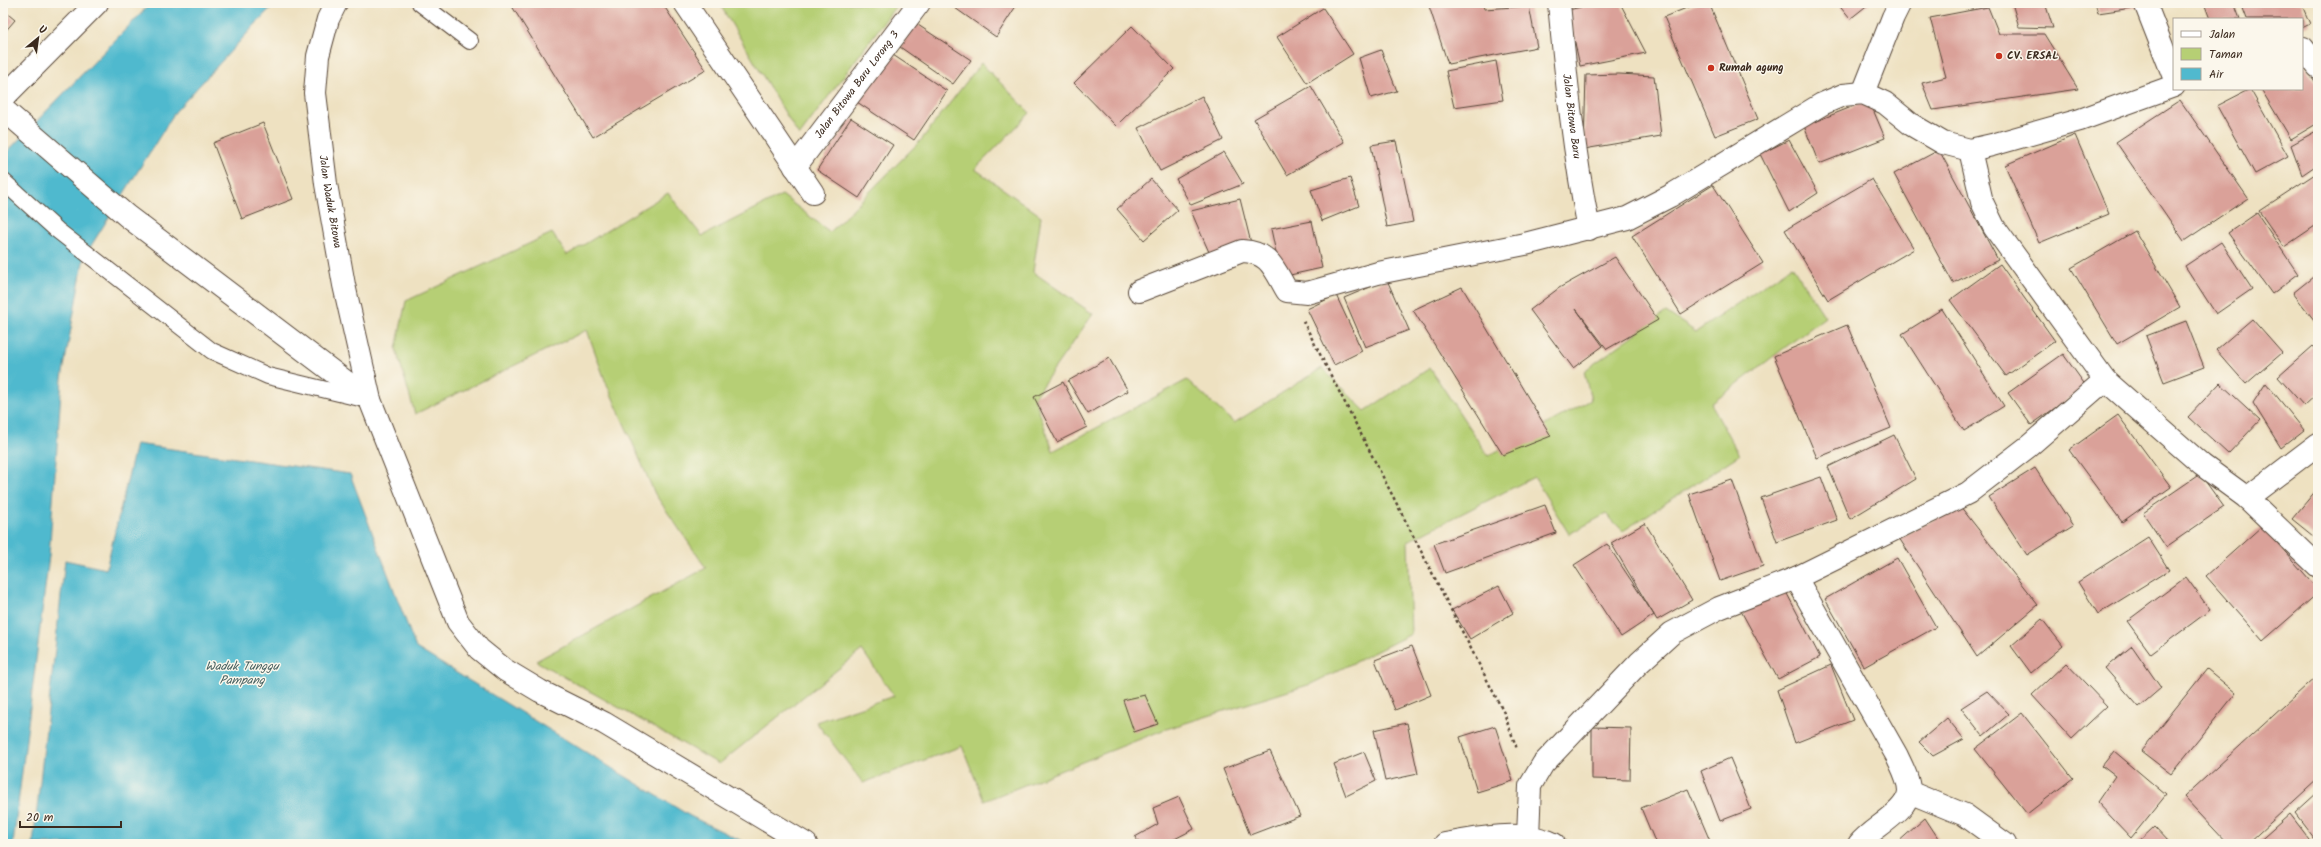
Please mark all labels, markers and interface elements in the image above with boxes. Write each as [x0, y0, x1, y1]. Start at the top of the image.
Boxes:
north arrow [18, 18, 58, 58]
legend [2173, 18, 2303, 90]
text: U [35, 21, 50, 40]
text: Jalan [2209, 25, 2235, 44]
street label: Jalan Bitowa Baru Lorong 3 [810, 27, 904, 143]
text: Taman [2209, 45, 2243, 64]
place label: CV. ERSAL [2007, 47, 2058, 65]
marker: CV. ERSAL [1994, 51, 2004, 61]
place label: Rumah agung [1719, 59, 1784, 77]
marker: Rumah agung [1706, 63, 1716, 73]
text: Air [2209, 65, 2224, 84]
street label: Jalan Bitowa Baru [1557, 73, 1586, 161]
street label: Jalan Waduk Bitowa [314, 154, 346, 250]
water label: Waduk Tunggu Pampang [206, 657, 280, 690]
scale bar [20, 803, 121, 829]
text: 20 m [26, 808, 54, 827]

